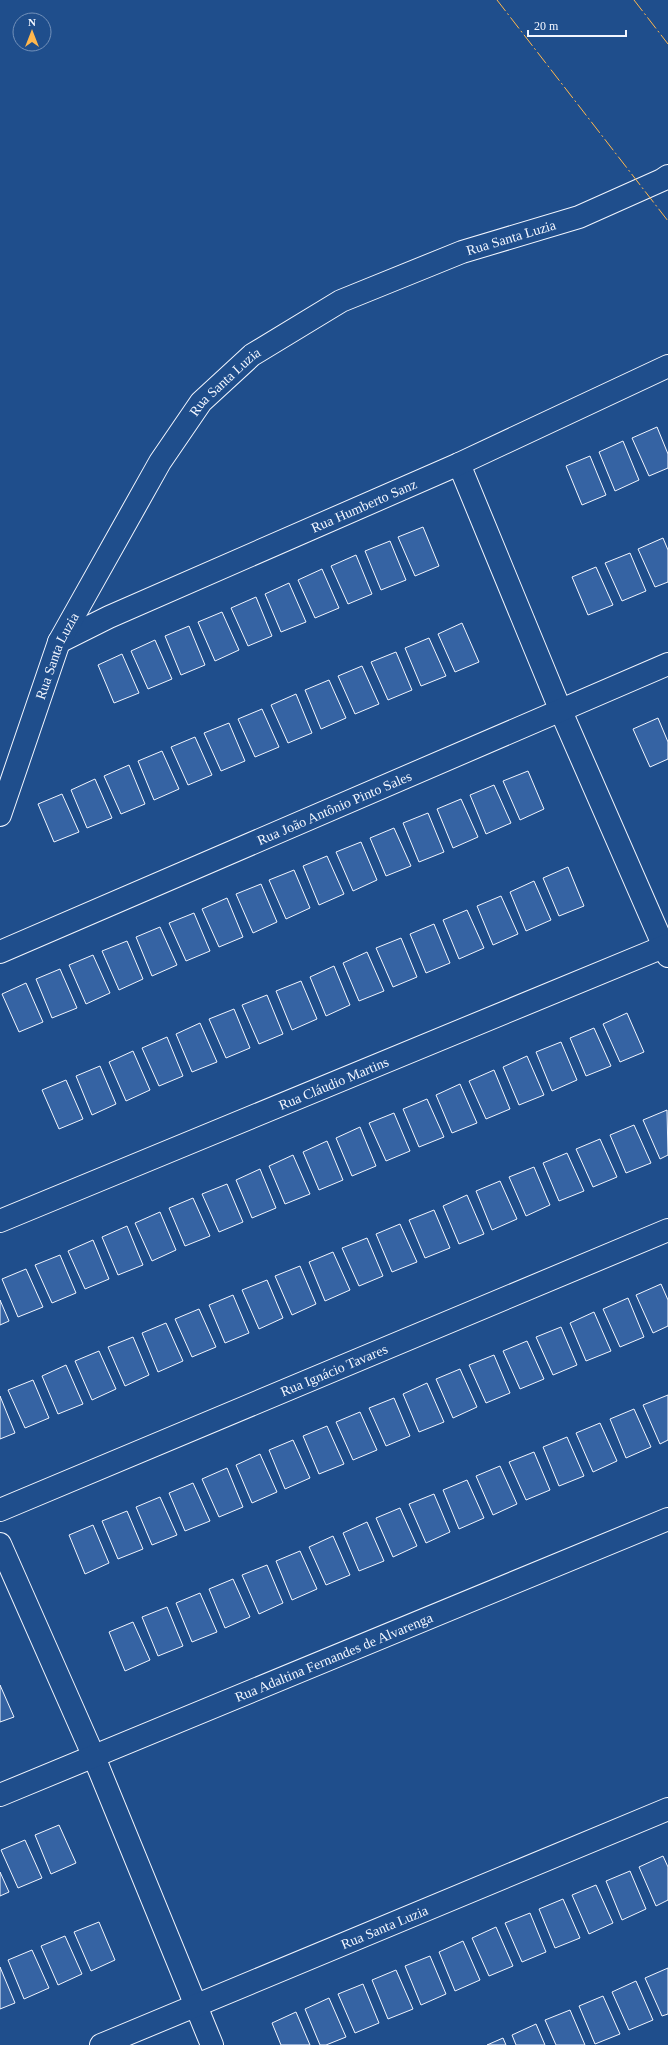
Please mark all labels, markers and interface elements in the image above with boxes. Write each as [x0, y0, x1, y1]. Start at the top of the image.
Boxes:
north arrow [12, 12, 52, 52]
scale bar [528, 12, 626, 38]
text: N [28, 16, 36, 28]
text: 20 m [534, 19, 559, 33]
street label: Rua Santa Luzia [465, 217, 558, 258]
street label: Rua Santa Luzia [187, 344, 264, 419]
street label: Rua Humberto Sanz [309, 476, 419, 536]
street label: Rua Santa Luzia [33, 610, 82, 701]
street label: Rua João Antônio Pinto Sales [255, 768, 414, 848]
street label: Rua Cláudio Martins [277, 1054, 391, 1113]
street label: Rua Ignácio Tavares [278, 1341, 390, 1400]
street label: Rua Adaltina Fernandes de Alvarenga [233, 1610, 436, 1705]
street label: Rua Santa Luzia [339, 1902, 431, 1952]

